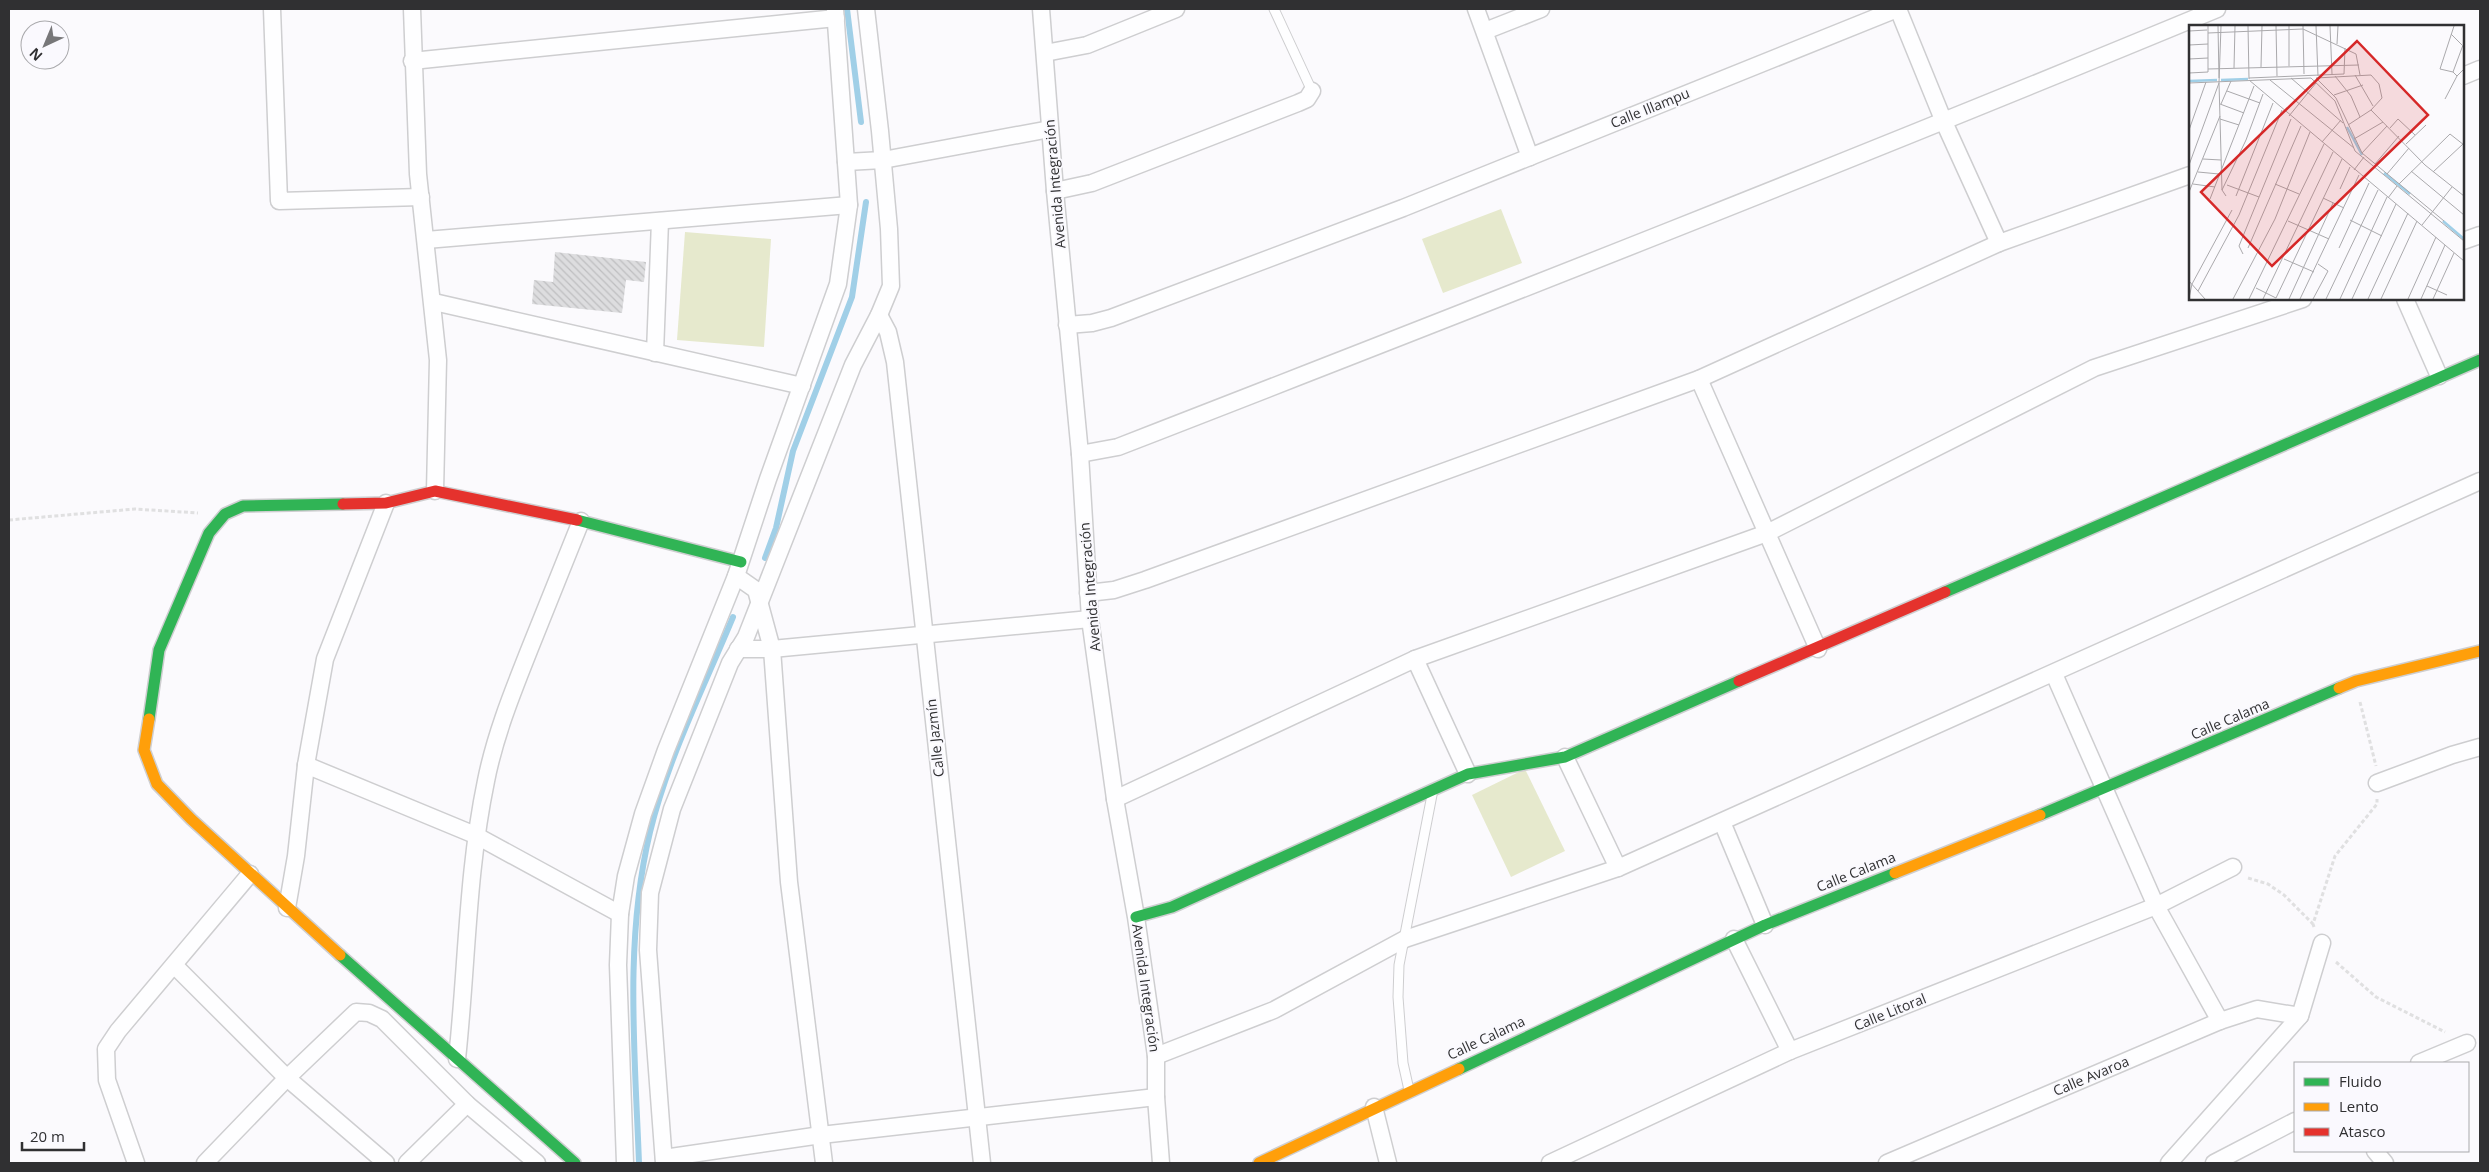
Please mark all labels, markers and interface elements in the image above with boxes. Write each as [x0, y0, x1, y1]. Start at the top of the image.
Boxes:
north arrow [20, 20, 70, 70]
inset map [2189, 25, 2464, 300]
text: N [25, 44, 46, 66]
street label: Calle Illampu [1607, 83, 1692, 132]
street label: Avenida Integración [1039, 119, 1070, 249]
street label: Avenida Integración [1074, 522, 1105, 652]
street label: Calle Calama [2188, 693, 2272, 744]
street label: Calle Jazmín [921, 698, 948, 778]
street label: Calle Calama [1813, 847, 1898, 896]
street label: Avenida Integración [1128, 922, 1165, 1053]
street label: Calle Litoral [1851, 988, 1929, 1035]
street label: Calle Calama [1444, 1011, 1528, 1064]
street label: Calle Avaroa [2050, 1051, 2132, 1100]
legend [2294, 1062, 2469, 1152]
text: Fluido [2339, 1071, 2382, 1091]
text: Lento [2339, 1096, 2379, 1116]
scale bar [22, 1120, 85, 1152]
text: Atasco [2339, 1121, 2386, 1141]
text: 20 m [30, 1126, 65, 1146]

